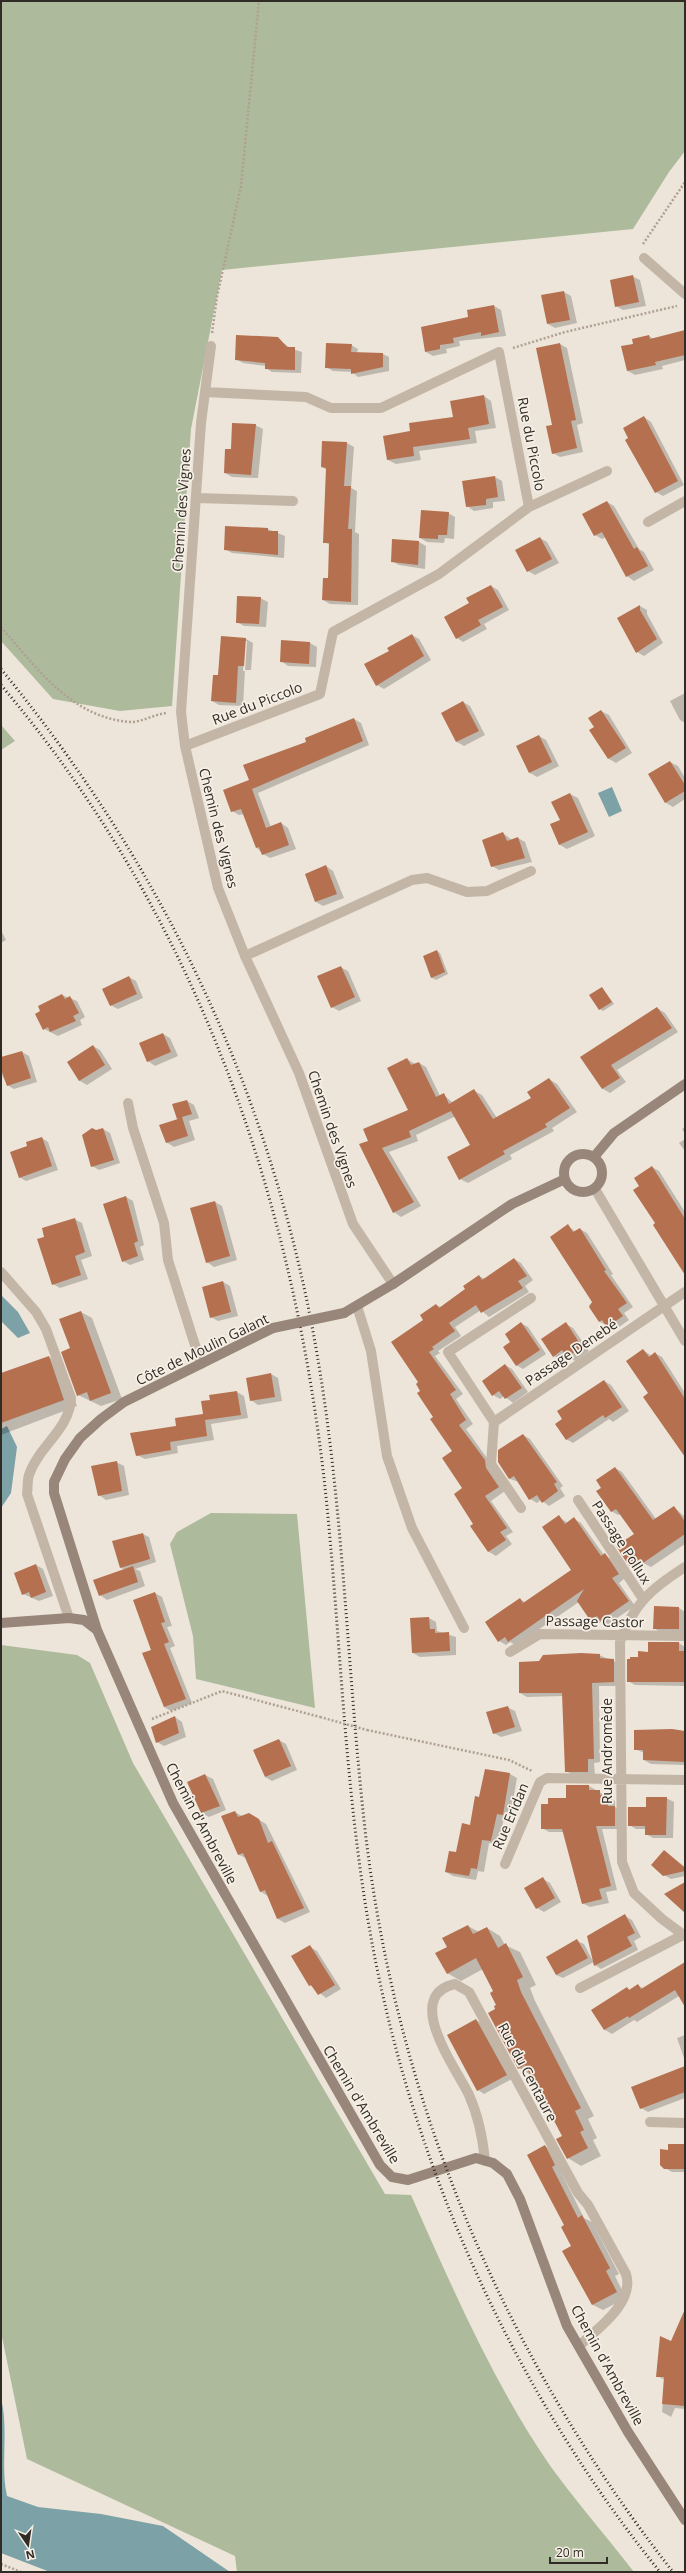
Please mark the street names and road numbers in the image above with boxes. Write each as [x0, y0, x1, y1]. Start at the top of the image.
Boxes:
street label: Rue du Piccolo [514, 395, 550, 493]
street label: Chemin des Vignes [167, 448, 195, 572]
street label: Rue du Piccolo [209, 677, 305, 729]
street label: Chemin des Vignes [195, 766, 243, 890]
street label: Chemin des Vignes [304, 1068, 362, 1191]
street label: Côte de Moulin Galant [132, 1309, 272, 1389]
street label: Passage Denebé [521, 1314, 621, 1390]
street label: Passage Pollux [588, 1496, 657, 1588]
street label: Passage Castor [545, 1611, 645, 1631]
street label: Rue Andromède [597, 1698, 616, 1804]
street label: Chemin d'Ambreville [162, 1759, 242, 1887]
street label: Rue Eridan [487, 1780, 533, 1852]
street label: Rue du Centaure [494, 2019, 562, 2125]
street label: Chemin d'Ambreville [319, 2041, 405, 2167]
street label: Chemin d'Ambreville [567, 2301, 649, 2429]

